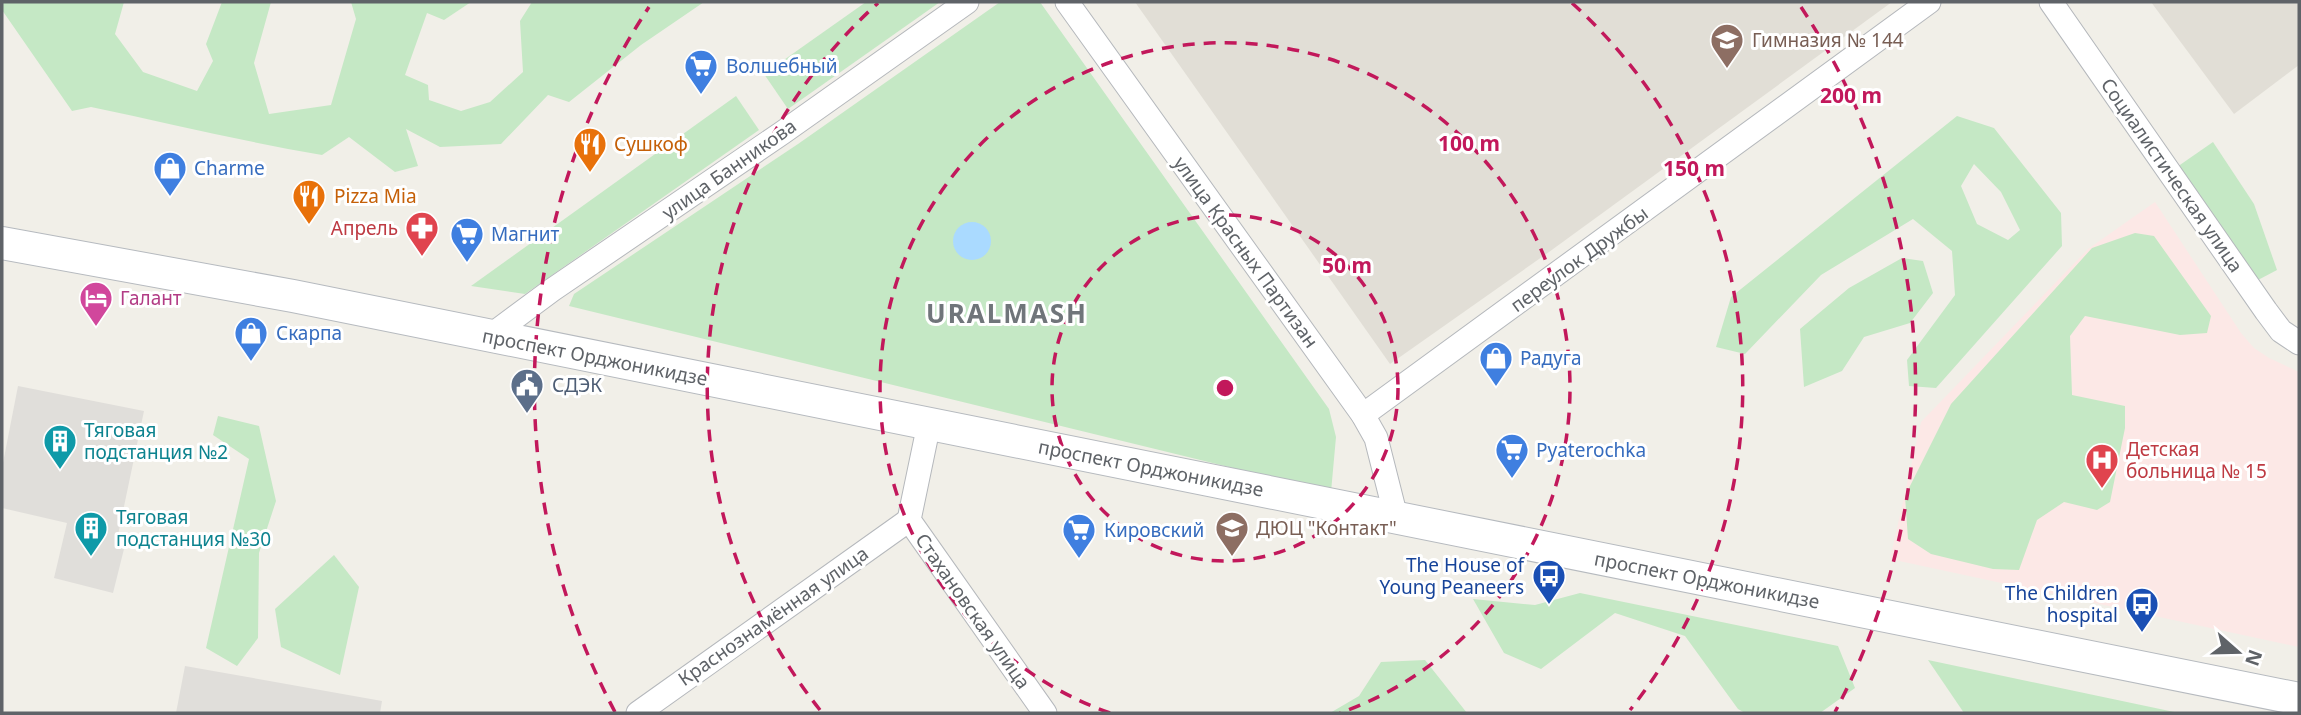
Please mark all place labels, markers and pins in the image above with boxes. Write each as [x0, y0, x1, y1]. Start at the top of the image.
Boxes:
school or university icon: Гимназия № 144 [1708, 21, 1746, 70]
place label: Гимназия № 144 [1752, 27, 1904, 53]
supermarket icon: Волшебный [682, 47, 720, 96]
place label: Волшебный [726, 53, 837, 79]
restaurant icon: Сушкоф [571, 125, 609, 174]
place label: Сушкоф [614, 131, 688, 157]
shop icon: Charme [151, 149, 189, 198]
place label: Charme [194, 155, 265, 181]
restaurant icon: Pizza Mia [290, 177, 328, 226]
place label: Pizza Mia [334, 183, 417, 209]
pharmacy icon: Апрель [403, 209, 441, 258]
place label: Апрель [331, 215, 398, 241]
supermarket icon: Магнит [448, 215, 486, 264]
place label: Магнит [491, 221, 560, 247]
hotel icon: Галант [77, 279, 115, 328]
place label: Галант [120, 285, 182, 311]
shop icon: Скарпа [232, 314, 270, 363]
place label: Скарпа [276, 320, 342, 346]
shop icon: Радуга [1477, 339, 1515, 388]
place label: Радуга [1520, 345, 1582, 371]
public building icon: СДЭК [508, 366, 546, 415]
place label: СДЭК [552, 372, 602, 398]
centre of rings [1213, 376, 1237, 400]
place label: Тяговая подстанция №2 [84, 417, 228, 465]
building icon: Тяговая подстанция №2 [41, 422, 79, 471]
supermarket icon: Pyaterochka [1493, 431, 1531, 480]
place label: Детская больница № 15 [2126, 436, 2267, 484]
place label: Pyaterochka [1536, 437, 1646, 463]
hospital icon: Детская больница № 15 [2083, 441, 2121, 490]
place label: Тяговая подстанция №30 [116, 504, 271, 552]
building icon: Тяговая подстанция №30 [72, 509, 110, 558]
school or university icon: ДЮЦ "Контакт" [1213, 509, 1251, 558]
supermarket icon: Кировский [1060, 511, 1098, 560]
place label: ДЮЦ "Контакт" [1256, 515, 1397, 541]
place label: Кировский [1104, 517, 1204, 543]
place label: The House of Young Peaneers [1380, 552, 1525, 600]
bus stop icon: The House of Young Peaneers [1530, 557, 1568, 606]
place label: The Children hospital [2005, 580, 2118, 628]
bus stop icon: The Children hospital [2123, 585, 2161, 634]

